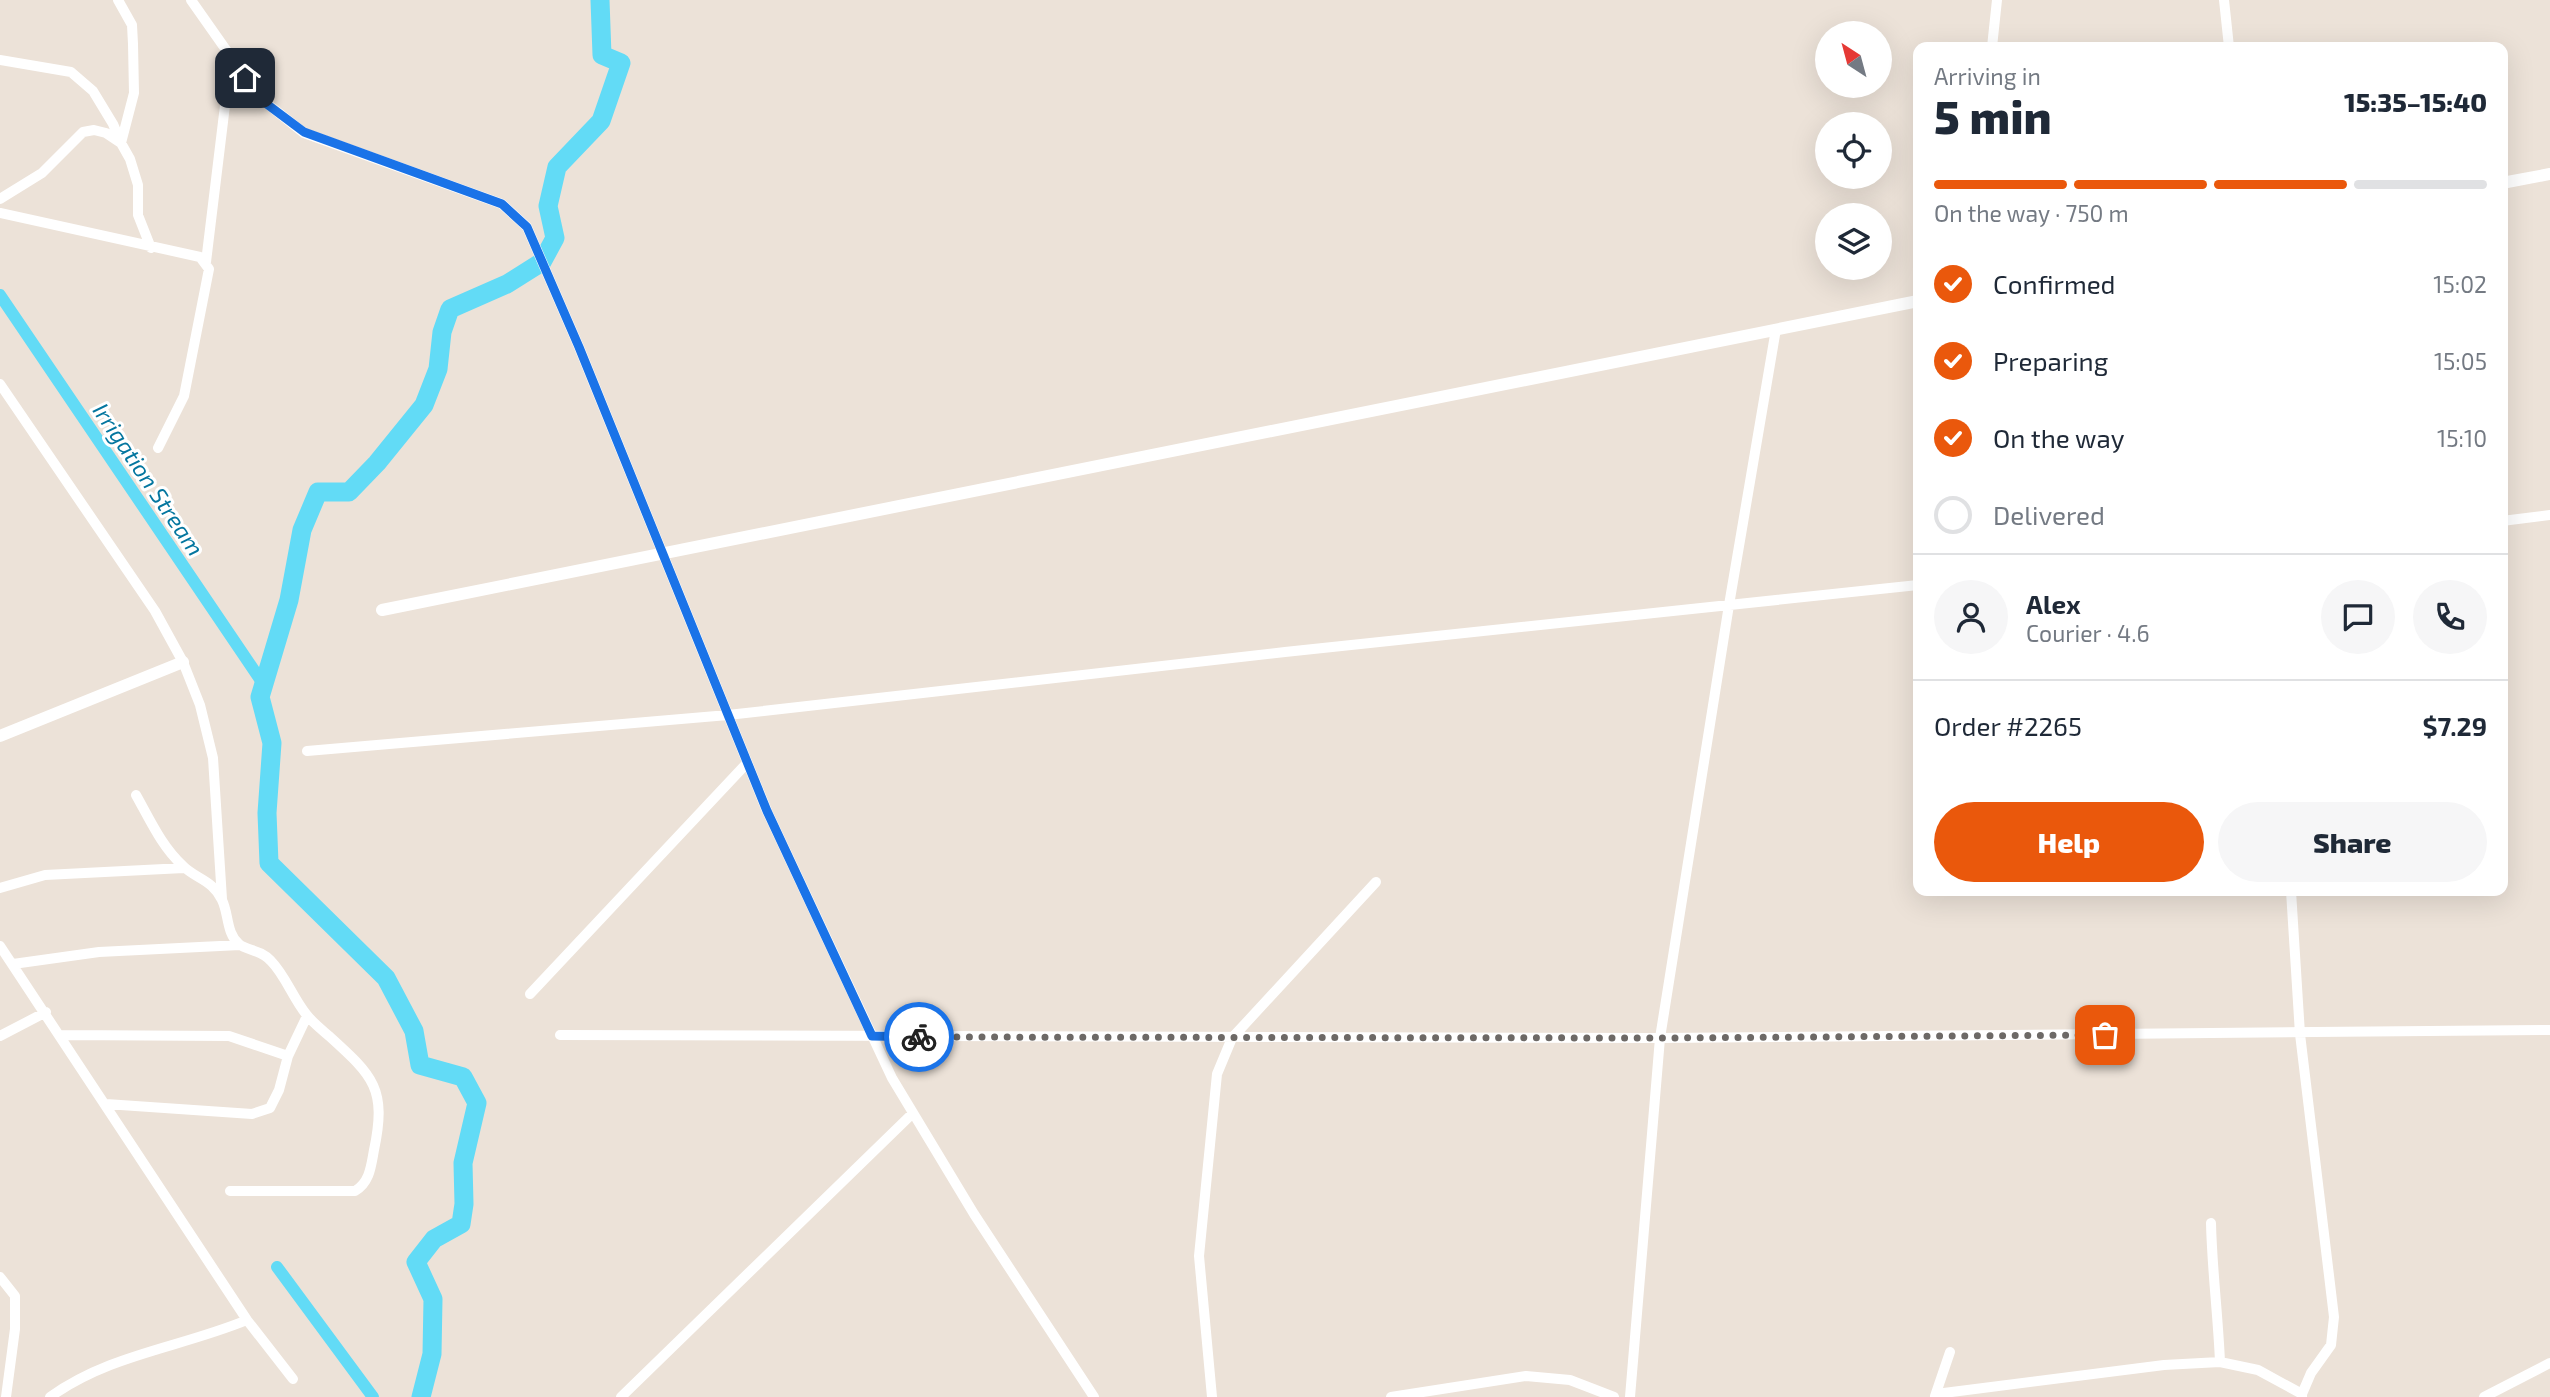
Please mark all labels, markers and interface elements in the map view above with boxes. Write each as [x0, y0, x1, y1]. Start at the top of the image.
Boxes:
north arrow [1815, 21, 1892, 98]
map controls [1815, 21, 1892, 280]
pin [215, 48, 275, 108]
icon: home [226, 59, 264, 97]
text: Arriving in [1934, 62, 2041, 90]
text: 15:35–15:40 [2344, 86, 2487, 117]
text: 5 min [1934, 88, 2052, 143]
button: locate [1815, 112, 1892, 189]
text: On the way · 750 m [1934, 199, 2129, 227]
button: layers [1815, 203, 1892, 280]
icon: check [1934, 265, 1972, 303]
text: Confirmed [1993, 268, 2116, 299]
text: 15:02 [2433, 270, 2487, 298]
icon: check [1934, 342, 1972, 380]
text: Preparing [1993, 345, 2108, 376]
text: 15:05 [2434, 347, 2487, 375]
water label: Irrigation Stream [88, 397, 210, 561]
icon: check [1934, 419, 1972, 457]
text: On the way [1993, 422, 2124, 453]
text: 15:10 [2437, 424, 2487, 452]
text: Delivered [1993, 499, 2105, 530]
button: person [1934, 580, 2008, 654]
button: chat [2321, 580, 2395, 654]
button: phone [2413, 580, 2487, 654]
text: Alex [2026, 588, 2081, 619]
text: Courier · 4.6 [2026, 619, 2150, 647]
text: Order #2265 [1934, 710, 2082, 741]
text: $7.29 [2422, 710, 2487, 741]
button: Help [1934, 802, 2204, 882]
button: Share [2218, 802, 2487, 882]
courier [884, 1002, 954, 1072]
pin [2075, 1005, 2135, 1065]
icon: bag [2086, 1016, 2124, 1054]
icon: bike [900, 1018, 938, 1056]

